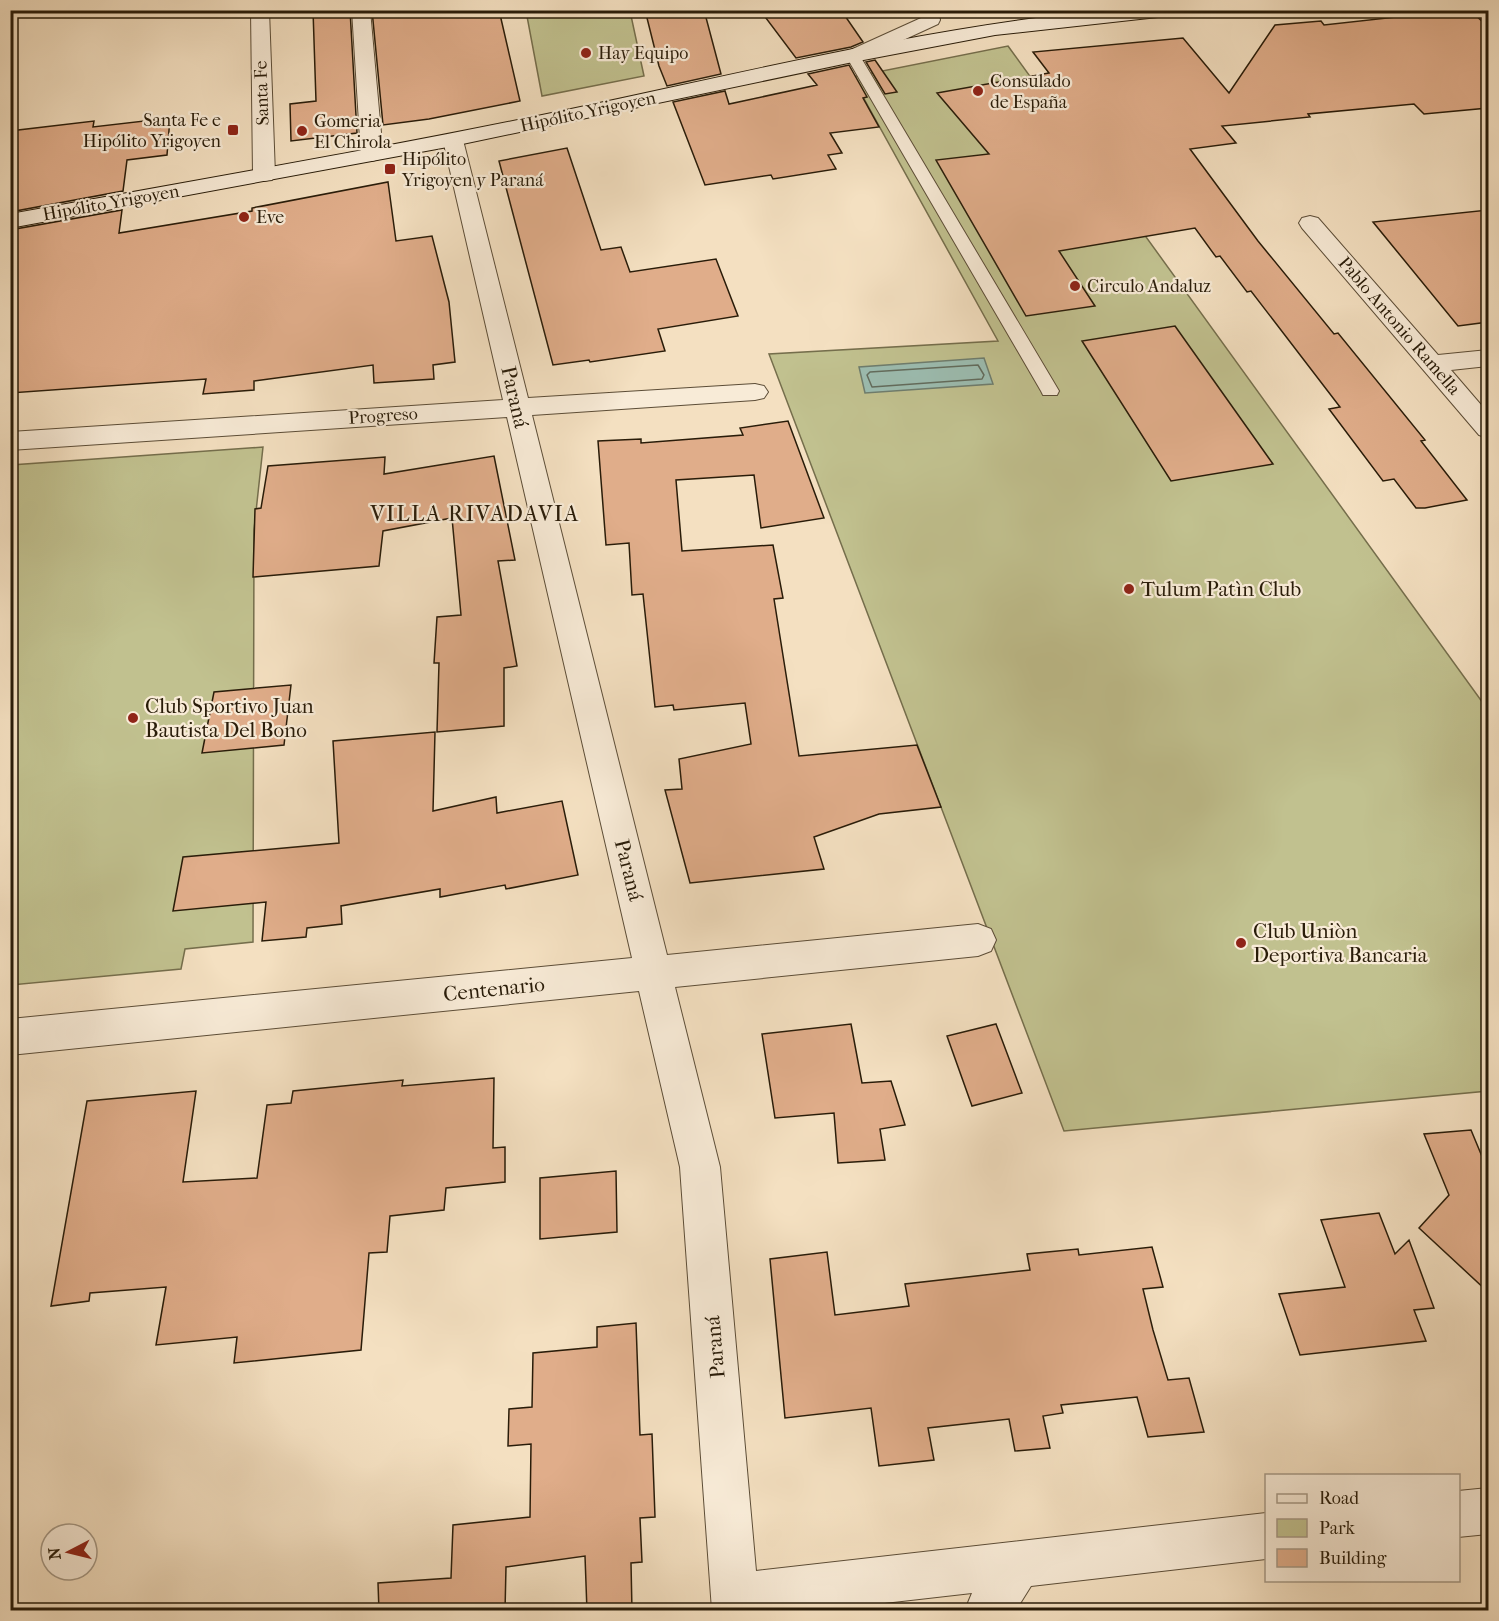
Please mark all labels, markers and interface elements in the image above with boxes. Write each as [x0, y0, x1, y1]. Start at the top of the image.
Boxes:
place label: Hay Equipo [598, 43, 688, 64]
marker: Hay Equipo [579, 46, 593, 60]
street label: Santa Fe [250, 60, 274, 126]
place label: Consulado de España [990, 71, 1071, 113]
marker: Consulado de España [971, 84, 985, 98]
street label: Hipólito Yrigoyen [518, 87, 658, 137]
place label: Santa Fe e Hipólito Yrigoyen [83, 110, 222, 152]
place label: Gomeria El Chirola [314, 111, 392, 153]
marker: Santa Fe e Hipólito Yrigoyen [226, 123, 240, 137]
marker: Gomeria El Chirola [295, 124, 309, 138]
place label: Hipólito Yrigoyen y Paraná [401, 149, 544, 191]
marker: Hipólito Yrigoyen y Paraná [383, 162, 397, 176]
street label: Hipólito Yrigoyen [41, 181, 181, 225]
place label: Eve [256, 207, 284, 228]
marker: Eve [237, 210, 251, 224]
street label: Pablo Antonio Ramella [1333, 253, 1465, 400]
place label: Circulo Andaluz [1087, 276, 1211, 297]
marker: Circulo Andaluz [1068, 279, 1082, 293]
street label: Paraná [496, 364, 534, 431]
street label: Progreso [348, 403, 418, 429]
district label: VILLA RIVADAVIA [369, 501, 580, 527]
place label: Tulum Patìn Club [1141, 577, 1301, 601]
marker: Tulum Patìn Club [1122, 582, 1136, 596]
place label: Club Sportivo Juan Bautista Del Bono [145, 694, 314, 742]
marker: Club Sportivo Juan Bautista Del Bono [126, 711, 140, 725]
street label: Paraná [610, 837, 648, 904]
place label: Club Uniòn Deportiva Bancaria [1253, 919, 1428, 967]
marker: Club Uniòn Deportiva Bancaria [1234, 936, 1248, 950]
street label: Centenario [442, 972, 546, 1006]
street label: Paraná [700, 1314, 730, 1379]
legend [1265, 1474, 1460, 1582]
text: Road [1319, 1488, 1359, 1509]
text: Park [1319, 1518, 1356, 1539]
north arrow [39, 1522, 99, 1582]
text: N [44, 1546, 65, 1561]
text: Building [1319, 1548, 1387, 1569]

